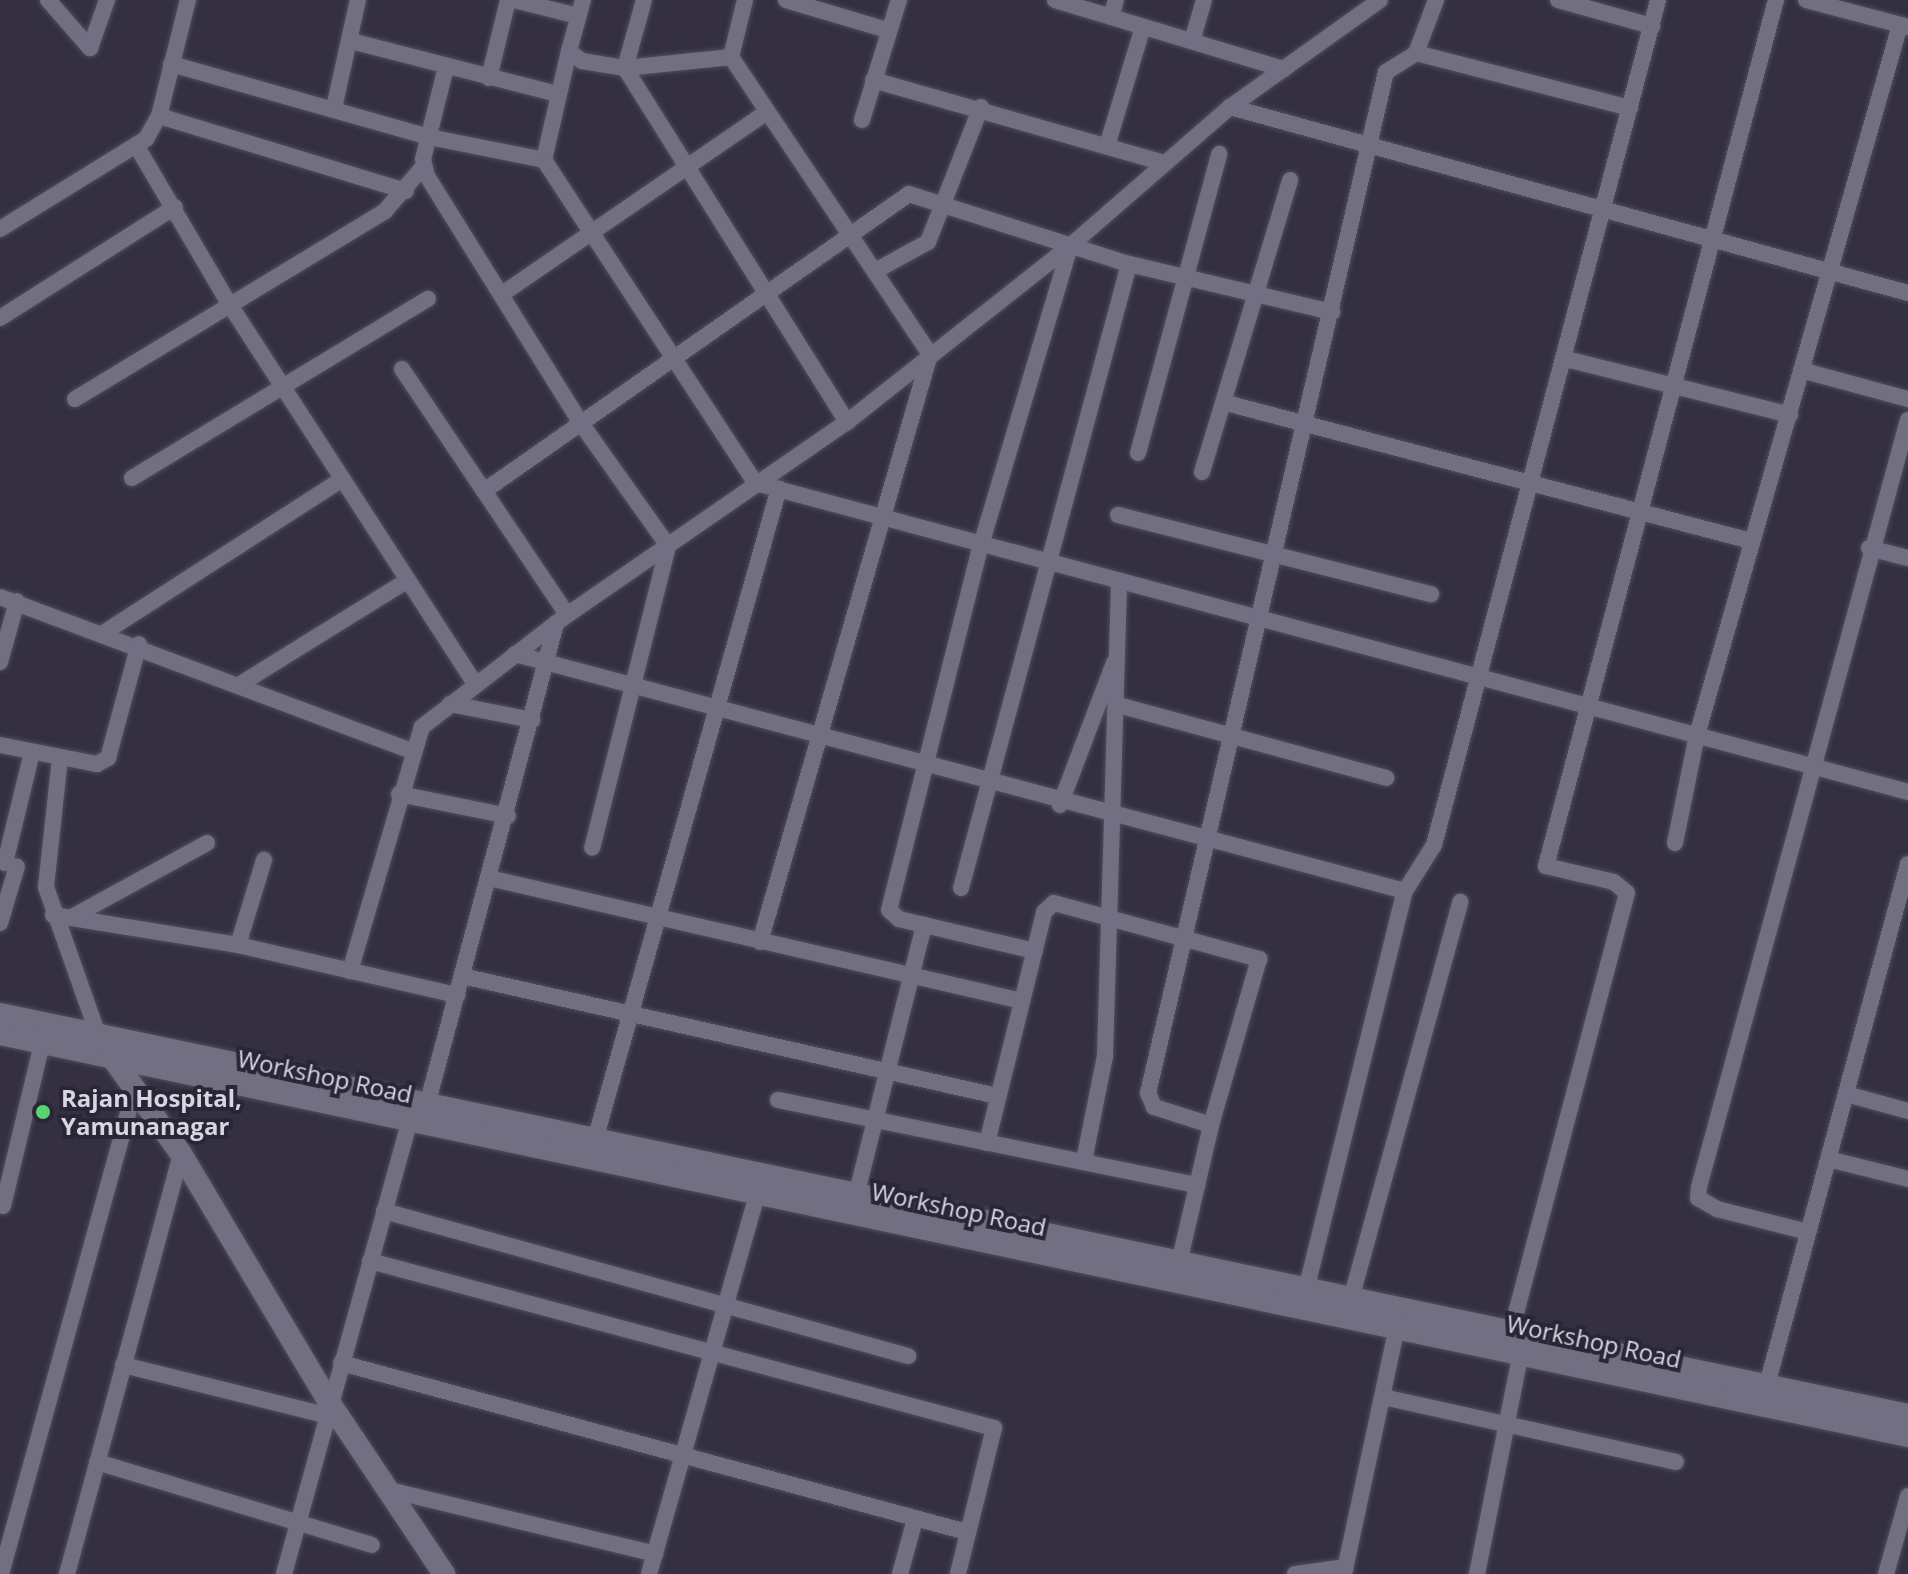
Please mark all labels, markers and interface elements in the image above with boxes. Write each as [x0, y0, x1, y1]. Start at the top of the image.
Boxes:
street label: Workshop Road [235, 1043, 415, 1109]
place label: Rajan Hospital, Yamunanagar [61, 1084, 242, 1140]
marker: Rajan Hospital, Yamunanagar [32, 1101, 54, 1123]
street label: Workshop Road [869, 1176, 1049, 1242]
street label: Workshop Road [1504, 1308, 1684, 1374]

